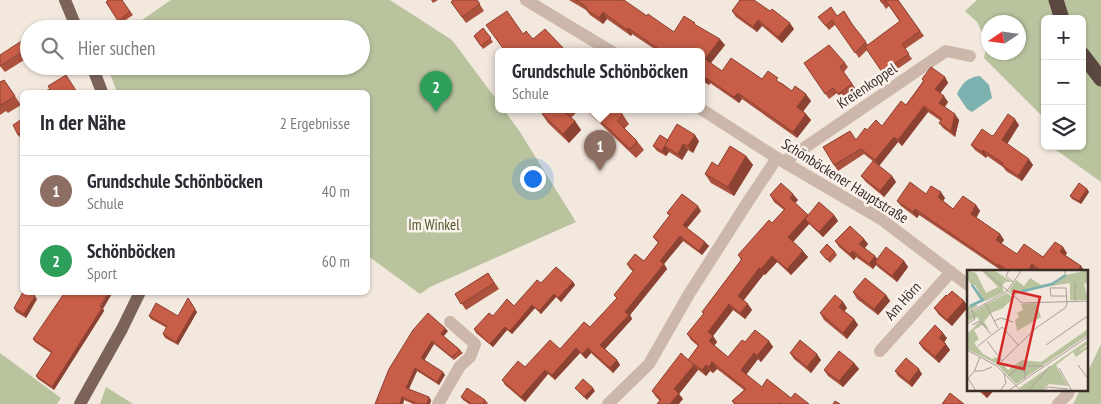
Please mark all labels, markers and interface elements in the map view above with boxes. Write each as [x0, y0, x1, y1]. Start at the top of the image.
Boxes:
north arrow [981, 15, 1026, 60]
map controls [1041, 15, 1086, 150]
button: + [1041, 15, 1086, 60]
search box [20, 20, 370, 75]
icon: search [38, 34, 66, 62]
text: Hier suchen [78, 36, 155, 60]
popup [495, 48, 705, 113]
street label: Kreienkoppel [833, 58, 901, 113]
text: Grundschule Schönböcken [512, 59, 688, 83]
button: − [1041, 60, 1086, 105]
pin: 2 [420, 71, 452, 112]
text: Schule [512, 83, 549, 103]
button: layers [1041, 105, 1086, 150]
text: In der Nähe [40, 109, 126, 136]
text: 2 Ergebnisse [280, 113, 350, 133]
pin: 1 [584, 130, 616, 171]
street label: Schönböckener Hauptstraße [778, 134, 912, 227]
your location [520, 166, 546, 192]
text: Grundschule Schönböcken [87, 169, 263, 193]
text: 1 [52, 181, 60, 201]
text: 40 m [322, 181, 350, 201]
text: Schule [87, 193, 124, 213]
park label: Im Winkel [408, 215, 460, 234]
text: Schönböcken [87, 239, 175, 263]
text: 2 [52, 251, 60, 271]
text: 60 m [322, 251, 350, 271]
text: Sport [87, 263, 117, 283]
inset map [967, 270, 1088, 392]
street label: Am Hörn [880, 277, 925, 324]

